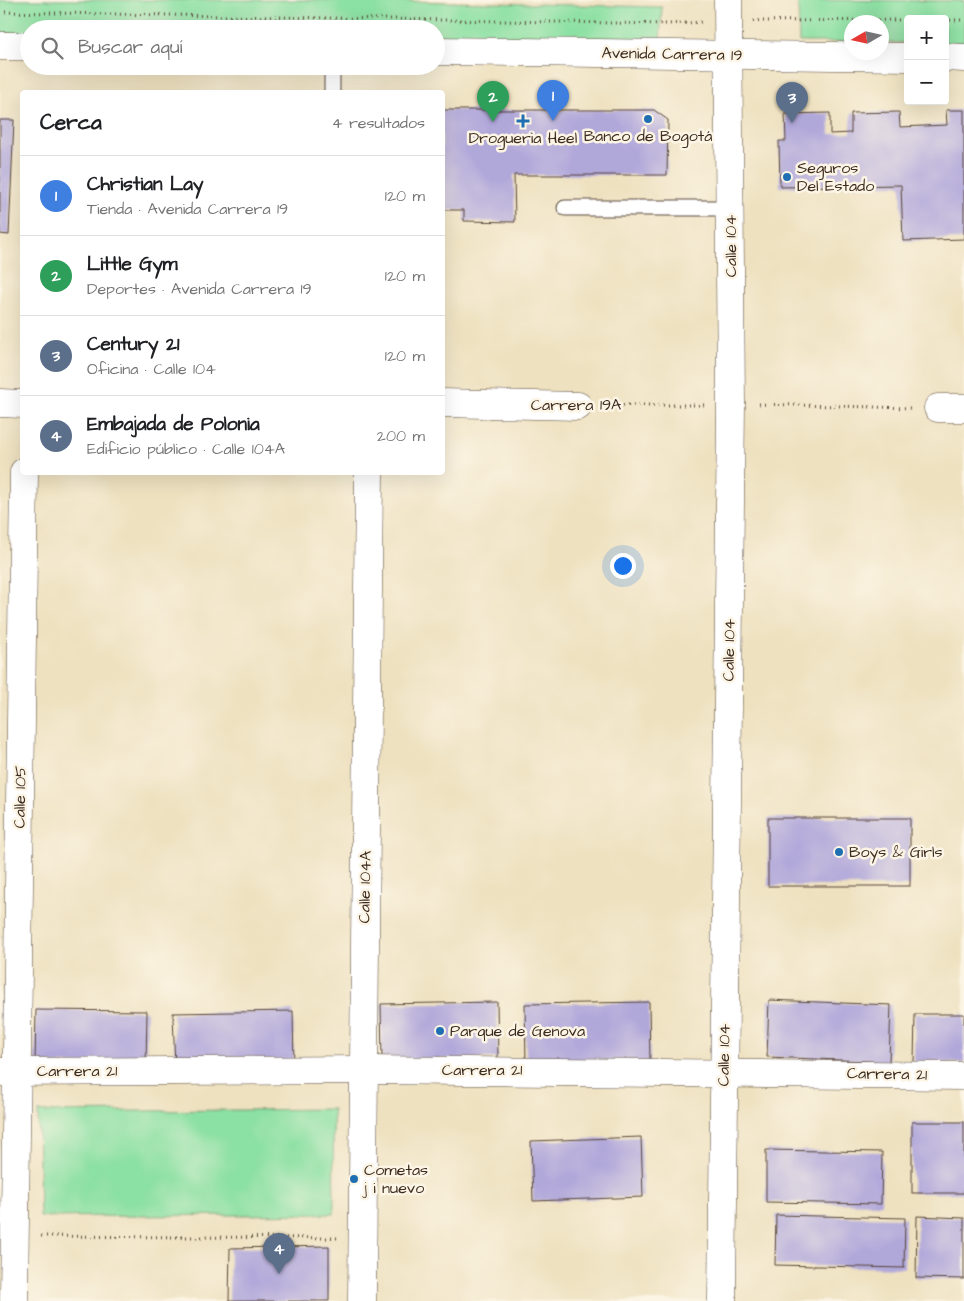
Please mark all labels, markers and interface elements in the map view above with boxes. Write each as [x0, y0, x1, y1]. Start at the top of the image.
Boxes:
north arrow [844, 15, 889, 60]
map controls [904, 15, 949, 105]
button: + [904, 15, 949, 60]
search box [20, 20, 445, 75]
icon: search [38, 34, 66, 62]
text: Buscar aquí [78, 34, 182, 61]
street label: Avenida Carrera 19 [601, 42, 743, 66]
button: − [904, 60, 949, 105]
pin: 1 [537, 80, 569, 121]
pin: 2 [477, 81, 509, 122]
pin: 3 [776, 82, 808, 123]
text: Cerca [40, 108, 102, 137]
text: 4 resultados [332, 112, 425, 134]
marker: Banco de Bogotá [642, 113, 654, 125]
marker: Drogueria Heel [517, 115, 529, 127]
place label: Banco de Bogotá [584, 125, 712, 148]
place label: Drogueria Heel [469, 127, 577, 150]
place label: Seguros Del Estado [797, 157, 874, 197]
text: Christian Lay [87, 171, 203, 198]
marker: Seguros Del Estado [781, 171, 793, 183]
text: 1 [55, 185, 57, 207]
text: 120 m [385, 185, 425, 207]
text: Tienda · Avenida Carrera 19 [87, 198, 288, 220]
street label: Calle 104 [720, 215, 742, 277]
text: Little Gym [87, 251, 178, 278]
text: 2 [51, 265, 61, 287]
text: 120 m [385, 265, 425, 287]
text: Deportes · Avenida Carrera 19 [87, 278, 312, 300]
text: Century 21 [87, 331, 179, 358]
text: 3 [52, 345, 60, 367]
text: 120 m [385, 345, 425, 367]
text: Oficina · Calle 104 [87, 358, 216, 380]
street label: Carrera 19A [531, 394, 621, 416]
text: Embajada de Polonia [87, 411, 260, 438]
text: 4 [51, 425, 61, 447]
text: 200 m [377, 425, 425, 447]
text: Edificio público · Calle 104A [87, 438, 285, 460]
your location [610, 553, 636, 579]
street label: Calle 104 [717, 618, 741, 681]
street label: Calle 105 [8, 765, 32, 829]
place label: Boys & Girls [849, 841, 943, 864]
marker: Boys & Girls [833, 846, 845, 858]
street label: Calle 104A [353, 850, 377, 924]
place label: Parque de Genova [450, 1020, 585, 1042]
street label: Calle 104 [712, 1023, 736, 1086]
marker: Parque de Genova [434, 1025, 446, 1037]
street label: Carrera 21 [442, 1059, 522, 1081]
street label: Carrera 21 [37, 1060, 117, 1082]
street label: Carrera 21 [847, 1062, 927, 1086]
place label: Cometas j i nuevo [362, 1159, 428, 1199]
marker: Cometas j i nuevo [348, 1173, 360, 1185]
pin: 4 [263, 1233, 295, 1274]

